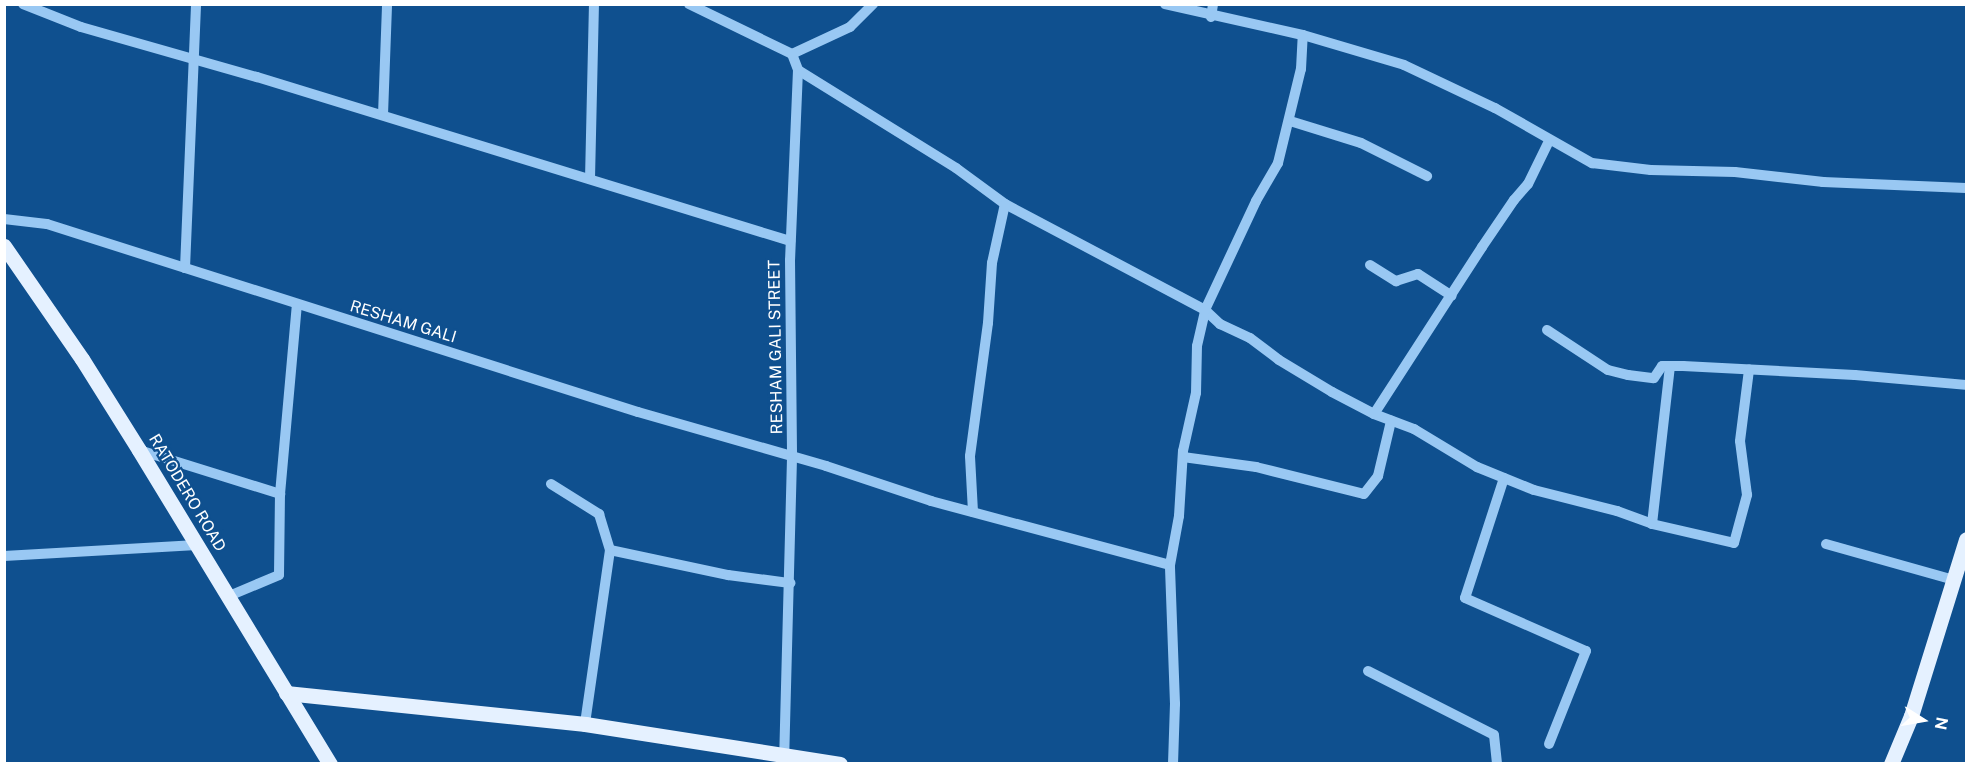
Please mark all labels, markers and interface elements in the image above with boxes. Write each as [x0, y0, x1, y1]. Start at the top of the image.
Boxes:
street label: RESHAM GALI STREET [765, 260, 787, 434]
street label: RESHAM GALI [348, 297, 458, 347]
street label: RATODERO ROAD [144, 431, 230, 555]
north arrow [1893, 690, 1953, 750]
text: N [1931, 716, 1952, 731]

